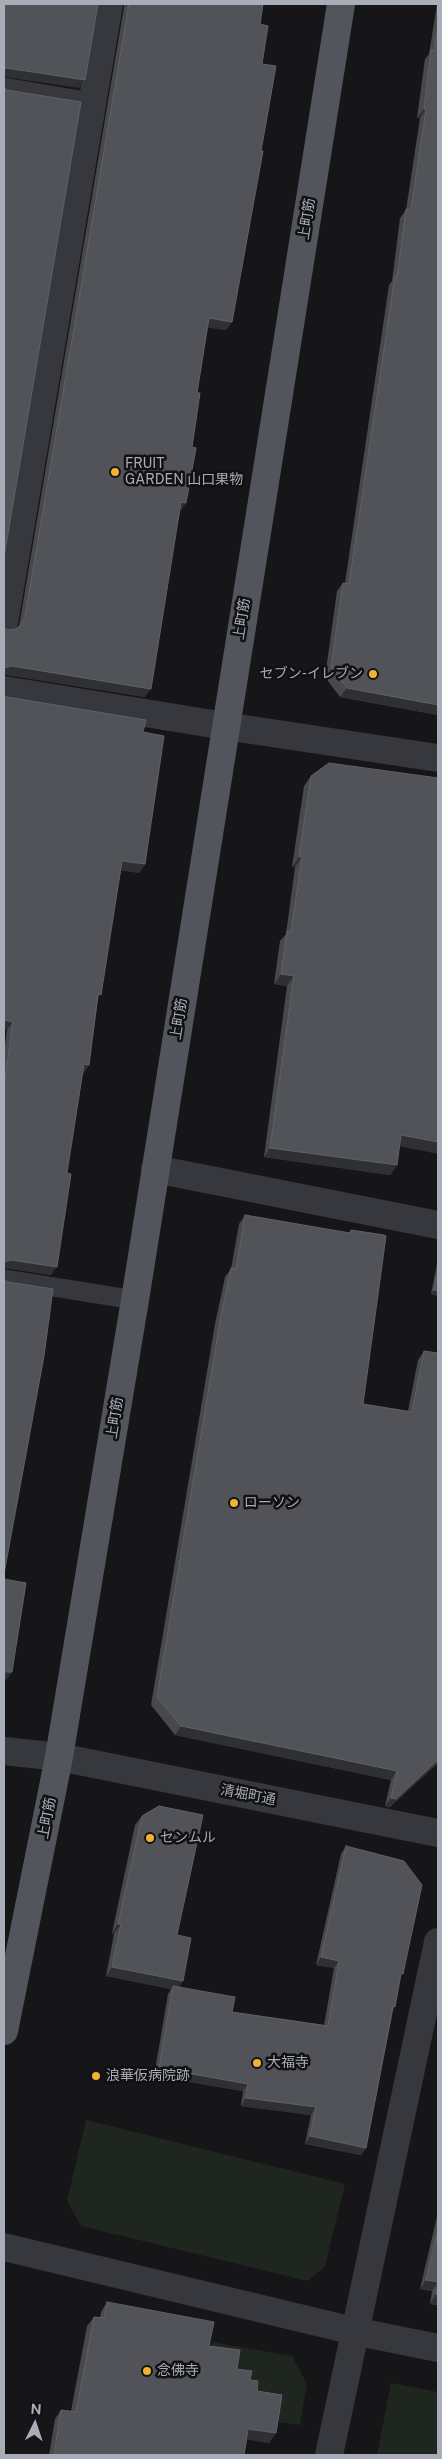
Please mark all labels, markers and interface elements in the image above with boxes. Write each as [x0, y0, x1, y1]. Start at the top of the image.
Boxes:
street label: 上町筋 [295, 197, 319, 241]
place label: FRUIT GARDEN 山口果物 [125, 456, 243, 488]
marker: FRUIT GARDEN 山口果物 [109, 466, 121, 478]
street label: 上町筋 [230, 597, 254, 641]
place label: セブン-イレブン [260, 666, 363, 682]
marker: セブン-イレブン [367, 668, 379, 680]
street label: 上町筋 [167, 997, 191, 1041]
street label: 上町筋 [103, 1396, 127, 1440]
place label: ローソン [244, 1495, 300, 1511]
marker: ローソン [228, 1497, 240, 1509]
street label: 清堀町通 [219, 1781, 277, 1809]
street label: 上町筋 [35, 1796, 59, 1840]
place label: センムル [160, 1830, 216, 1846]
marker: センムル [144, 1832, 156, 1844]
place label: 大福寺 [267, 2055, 309, 2071]
marker: 大福寺 [251, 2057, 263, 2069]
place label: 浪華仮病院跡 [106, 2068, 190, 2084]
marker: 浪華仮病院跡 [90, 2070, 102, 2082]
place label: 念佛寺 [157, 2363, 199, 2379]
marker: 念佛寺 [141, 2365, 153, 2377]
north arrow [10, 2399, 60, 2449]
text: N [30, 2401, 42, 2417]

